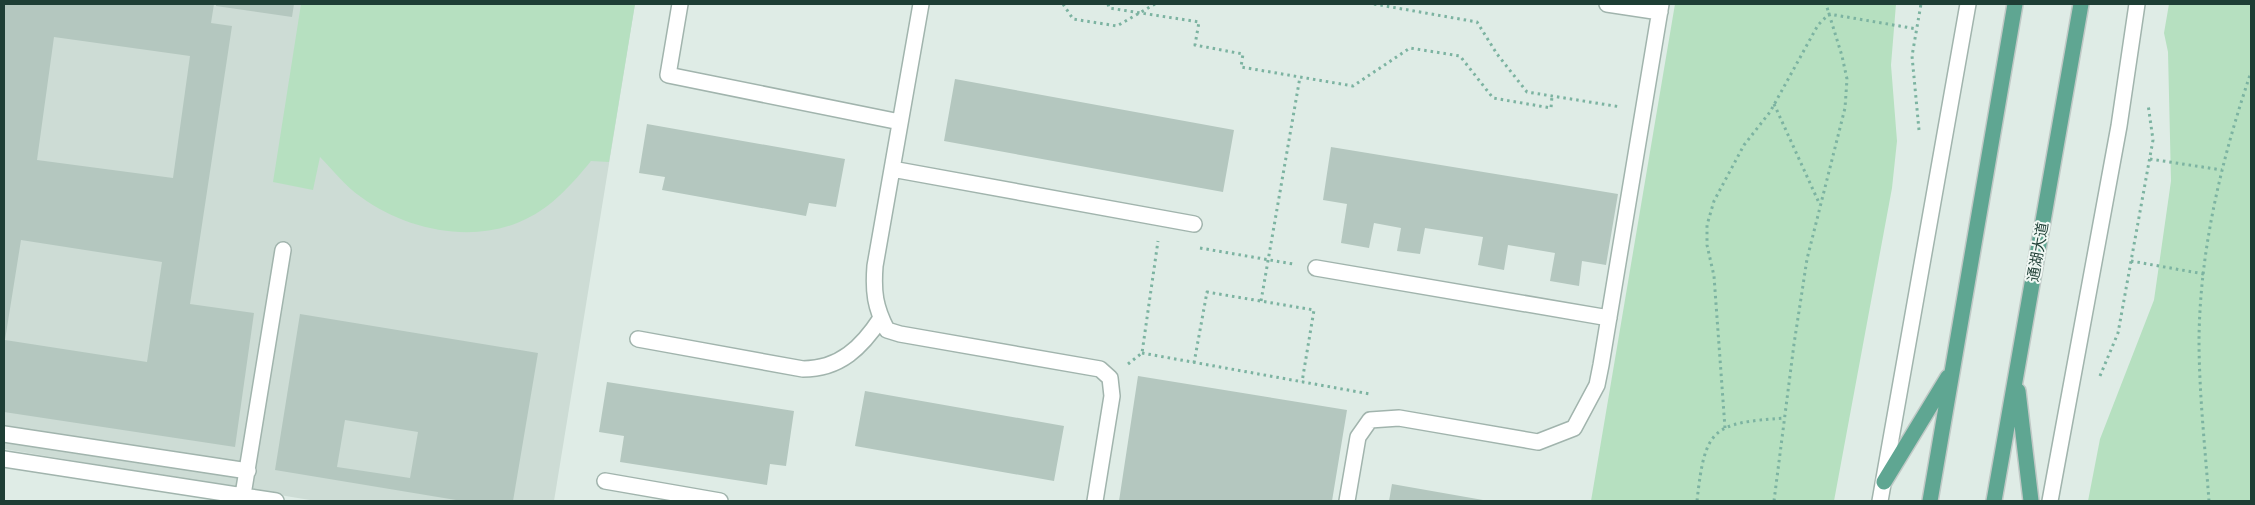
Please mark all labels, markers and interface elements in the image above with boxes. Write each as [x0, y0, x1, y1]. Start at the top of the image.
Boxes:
street label: 通湖大道 [2024, 221, 2052, 283]

